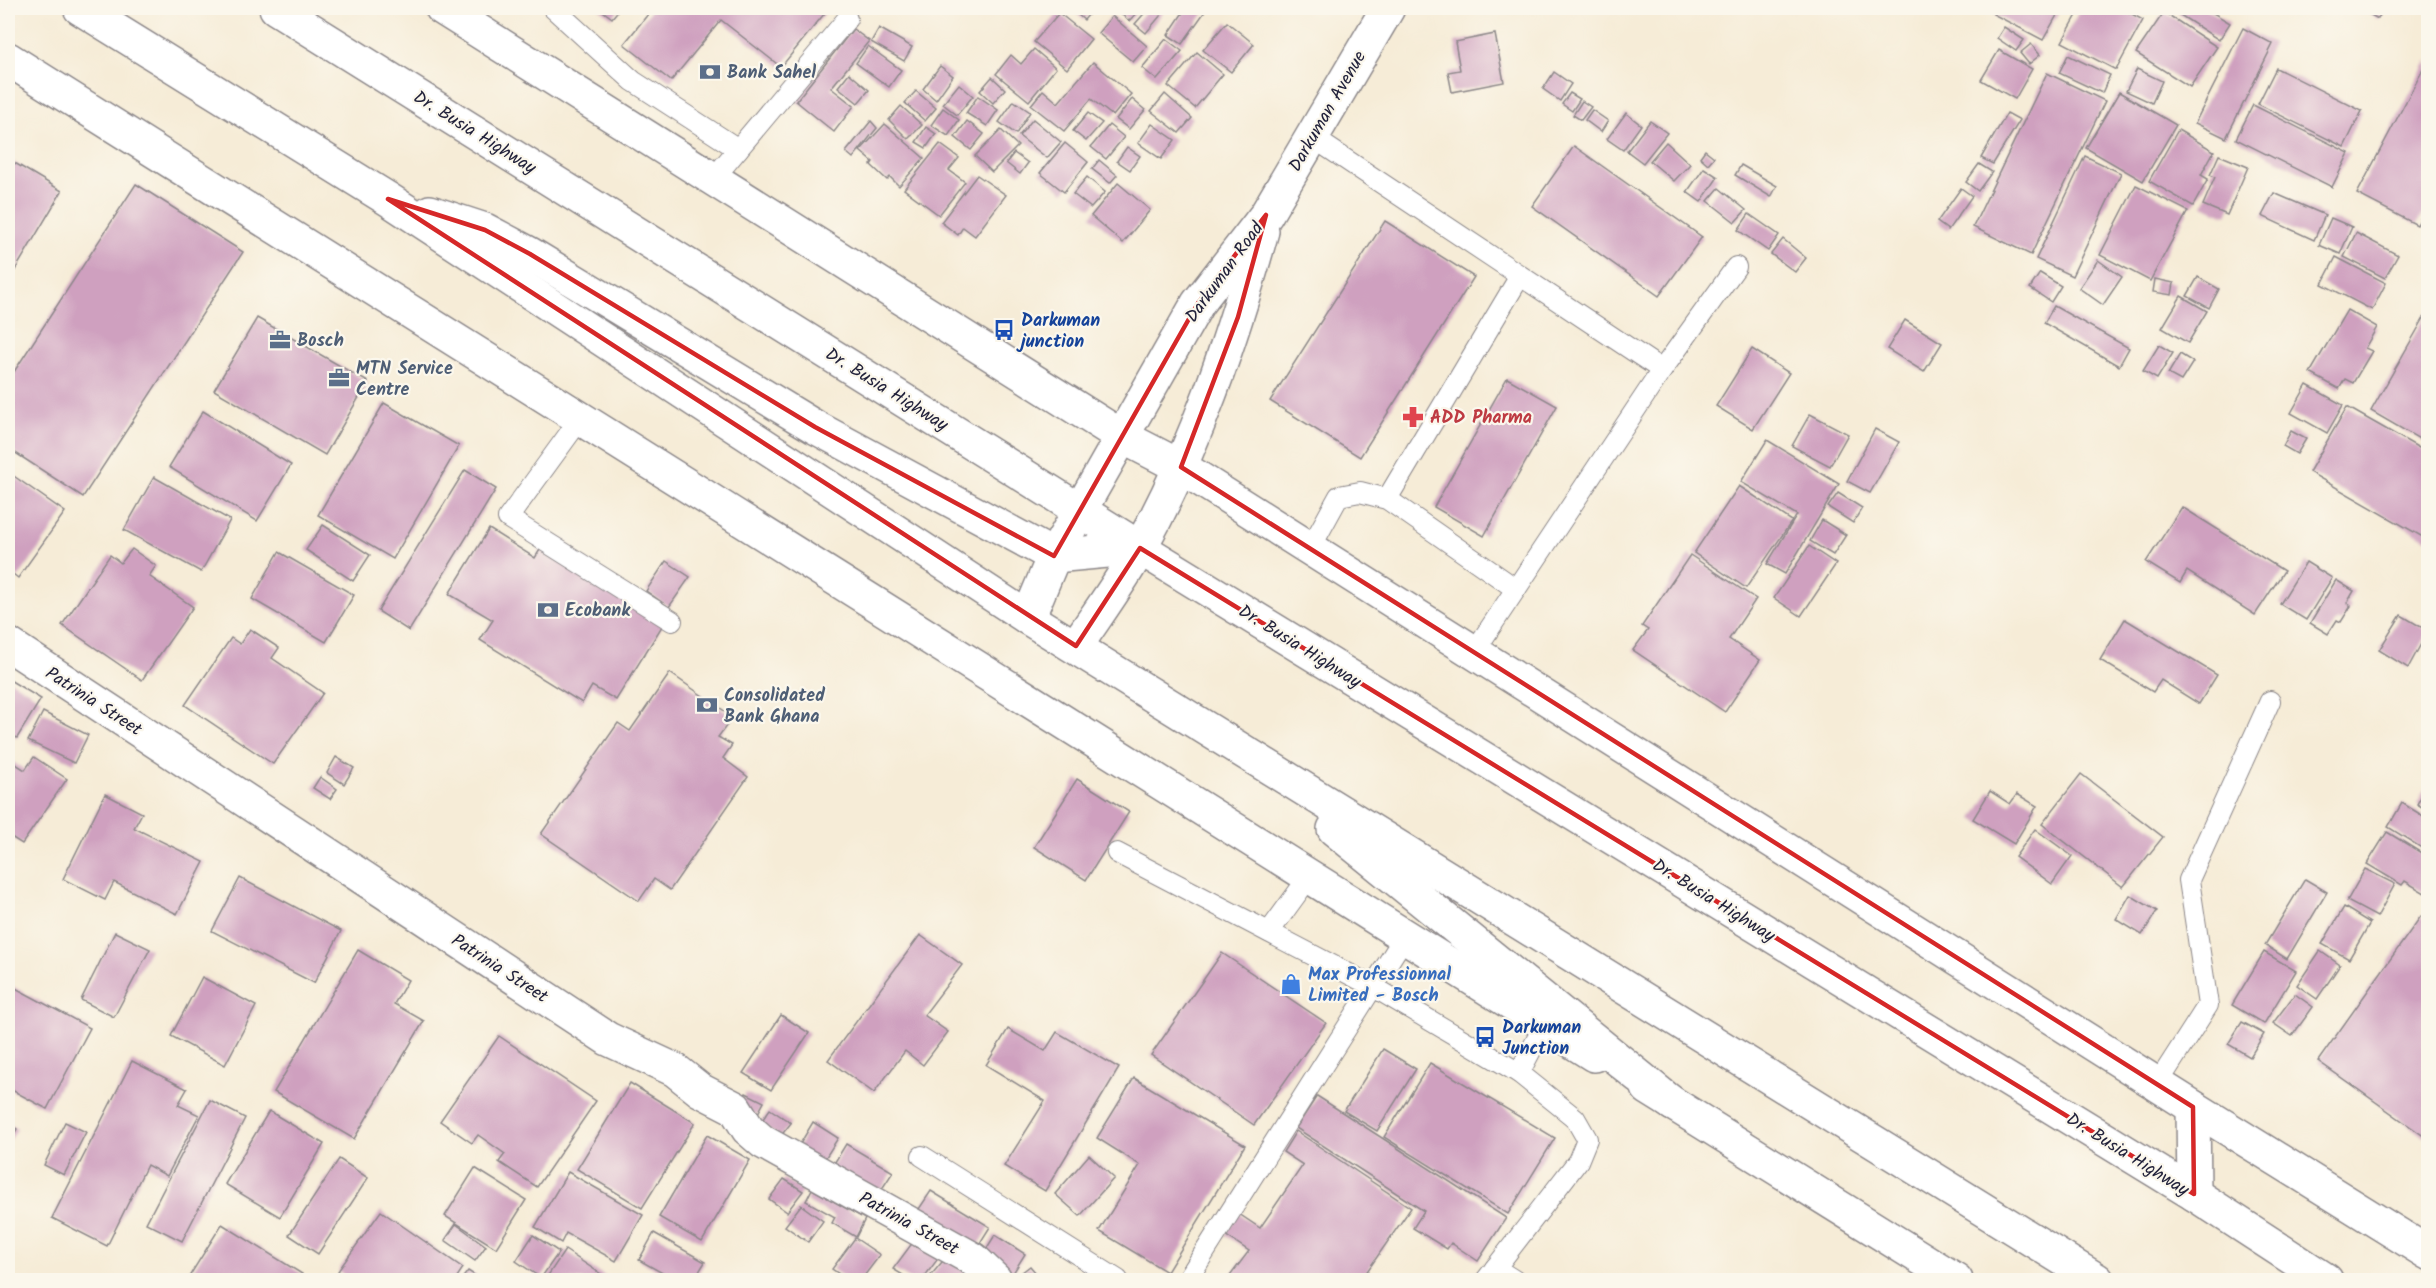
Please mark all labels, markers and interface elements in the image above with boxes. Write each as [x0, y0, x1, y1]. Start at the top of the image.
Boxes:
street label: Darkuman Avenue [1282, 46, 1375, 178]
place label: Bank Sahel [727, 59, 816, 88]
bank icon: Bank Sahel [698, 60, 722, 84]
street label: Dr. Busia Highway [407, 84, 542, 183]
street label: Darkuman Road [1179, 215, 1272, 329]
place label: Darkuman junction [1016, 307, 1100, 357]
bus stop icon: Darkuman junction [992, 318, 1016, 342]
place label: Bosch [297, 327, 344, 356]
office icon: Bosch [268, 328, 292, 352]
street label: Dr. Busia Highway [819, 341, 954, 440]
place label: MTN Service Centre [356, 355, 453, 405]
office icon: MTN Service Centre [327, 366, 351, 390]
place label: ADD Pharma [1430, 404, 1532, 433]
pharmacy icon: ADD Pharma [1401, 405, 1425, 429]
place label: Ecobank [565, 597, 631, 626]
bank icon: Ecobank [536, 598, 560, 622]
street label: Dr. Busia Highway [1232, 598, 1367, 697]
street label: Patrinia Street [39, 660, 148, 745]
place label: Consolidated Bank Ghana [724, 682, 825, 732]
bank icon: Consolidated Bank Ghana [695, 693, 719, 717]
street label: Dr. Busia Highway [1646, 852, 1781, 951]
street label: Patrinia Street [445, 927, 554, 1012]
place label: Max Professionnal Limited - Bosch [1308, 961, 1451, 1011]
shop icon: Max Professionnal Limited - Bosch [1279, 972, 1303, 996]
place label: Darkuman Junction [1502, 1014, 1581, 1064]
bus stop icon: Darkuman Junction [1473, 1025, 1497, 1049]
street label: Dr. Busia Highway [2060, 1106, 2195, 1205]
street label: Patrinia Street [853, 1185, 965, 1264]

